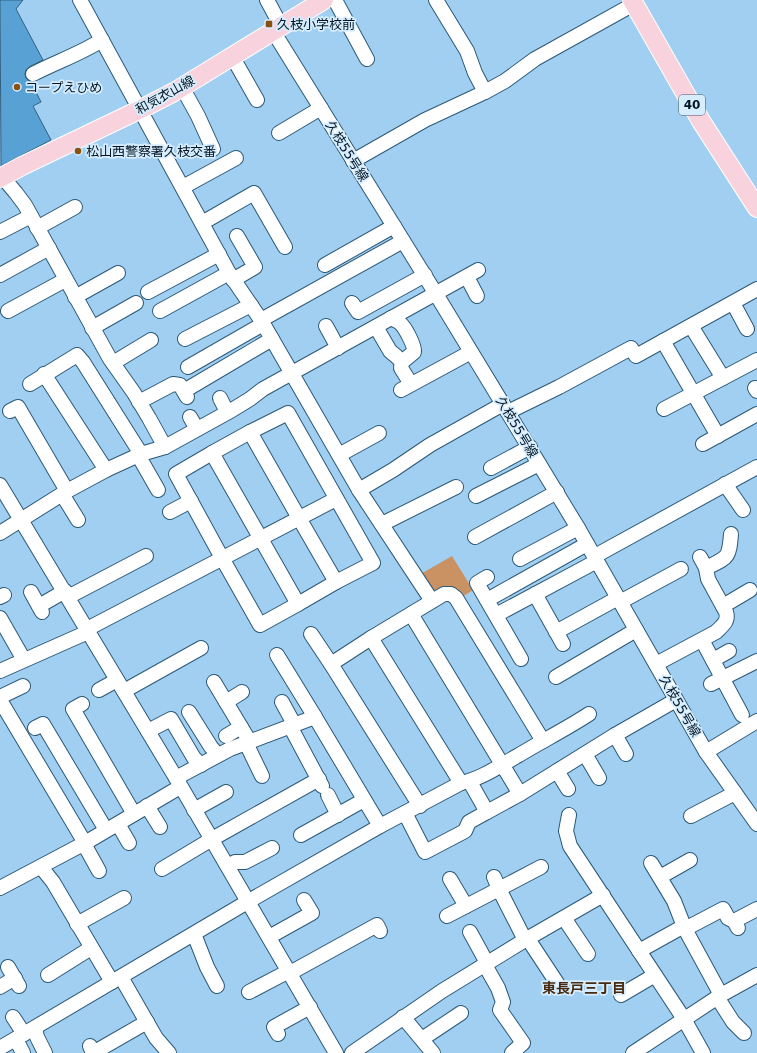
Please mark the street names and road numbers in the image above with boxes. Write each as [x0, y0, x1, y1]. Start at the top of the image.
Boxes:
street label: 和気衣山線 [133, 73, 197, 117]
road number: 40 [679, 95, 705, 115]
street label: 久枝55号線 [322, 118, 372, 184]
street label: 久枝55号線 [493, 394, 541, 460]
street label: 久枝55号線 [656, 673, 704, 739]

